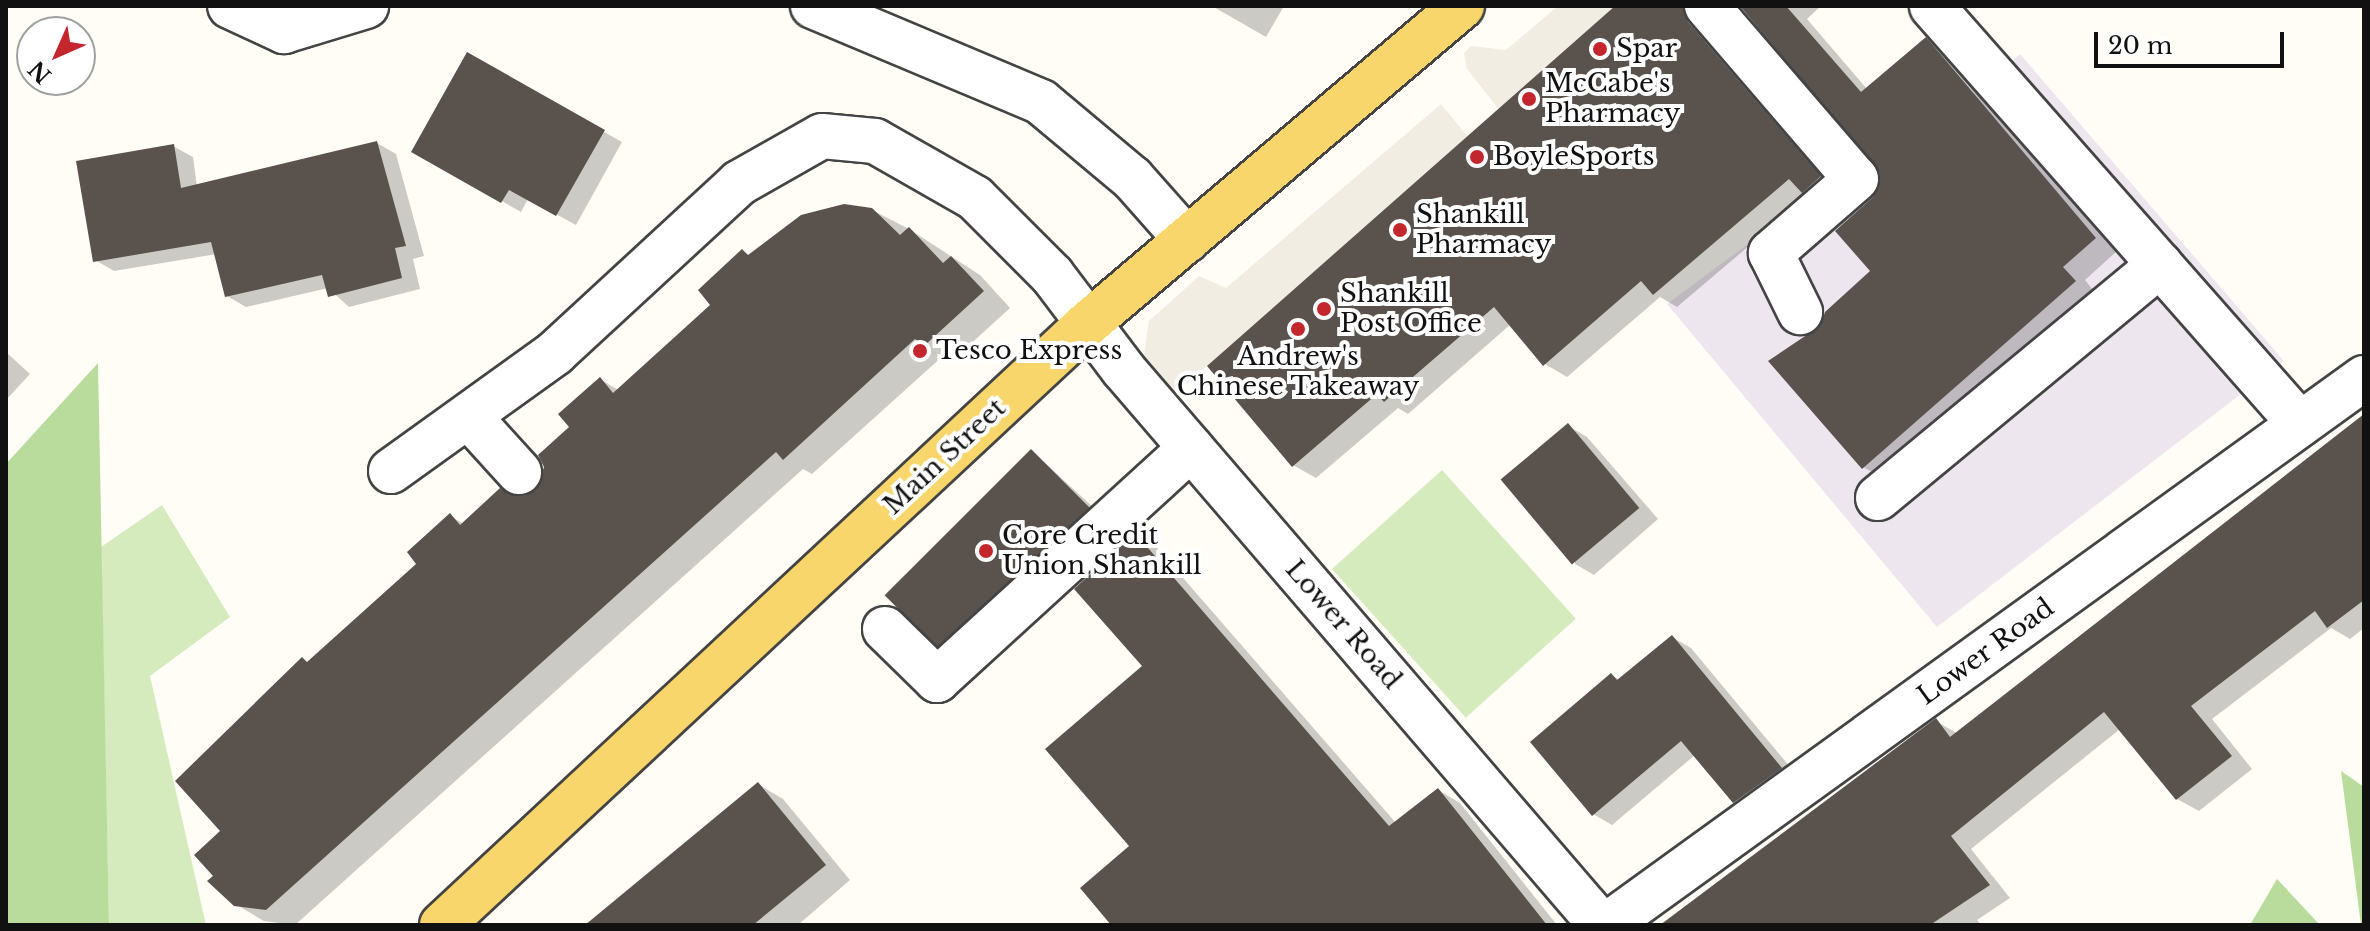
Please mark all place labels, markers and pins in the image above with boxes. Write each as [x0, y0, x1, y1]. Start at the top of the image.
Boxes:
place label: Spar [1616, 33, 1677, 65]
marker: Spar [1591, 40, 1609, 58]
place label: McCabe's Pharmacy [1545, 68, 1680, 130]
marker: McCabe's Pharmacy [1520, 90, 1538, 108]
place label: BoyleSports [1493, 141, 1654, 173]
marker: BoyleSports [1468, 148, 1486, 166]
place label: Shankill Pharmacy [1416, 199, 1551, 260]
marker: Shankill Pharmacy [1391, 221, 1409, 239]
place label: Shankill Post Office [1340, 278, 1482, 340]
marker: Shankill Post Office [1315, 300, 1333, 318]
marker: Andrew's Chinese Takeaway [1289, 320, 1307, 338]
place label: Tesco Express [936, 335, 1122, 367]
place label: Andrew's Chinese Takeaway [1176, 341, 1420, 402]
marker: Tesco Express [911, 342, 929, 360]
place label: Core Credit Union Shankill [1002, 520, 1201, 582]
marker: Core Credit Union Shankill [977, 542, 995, 560]

